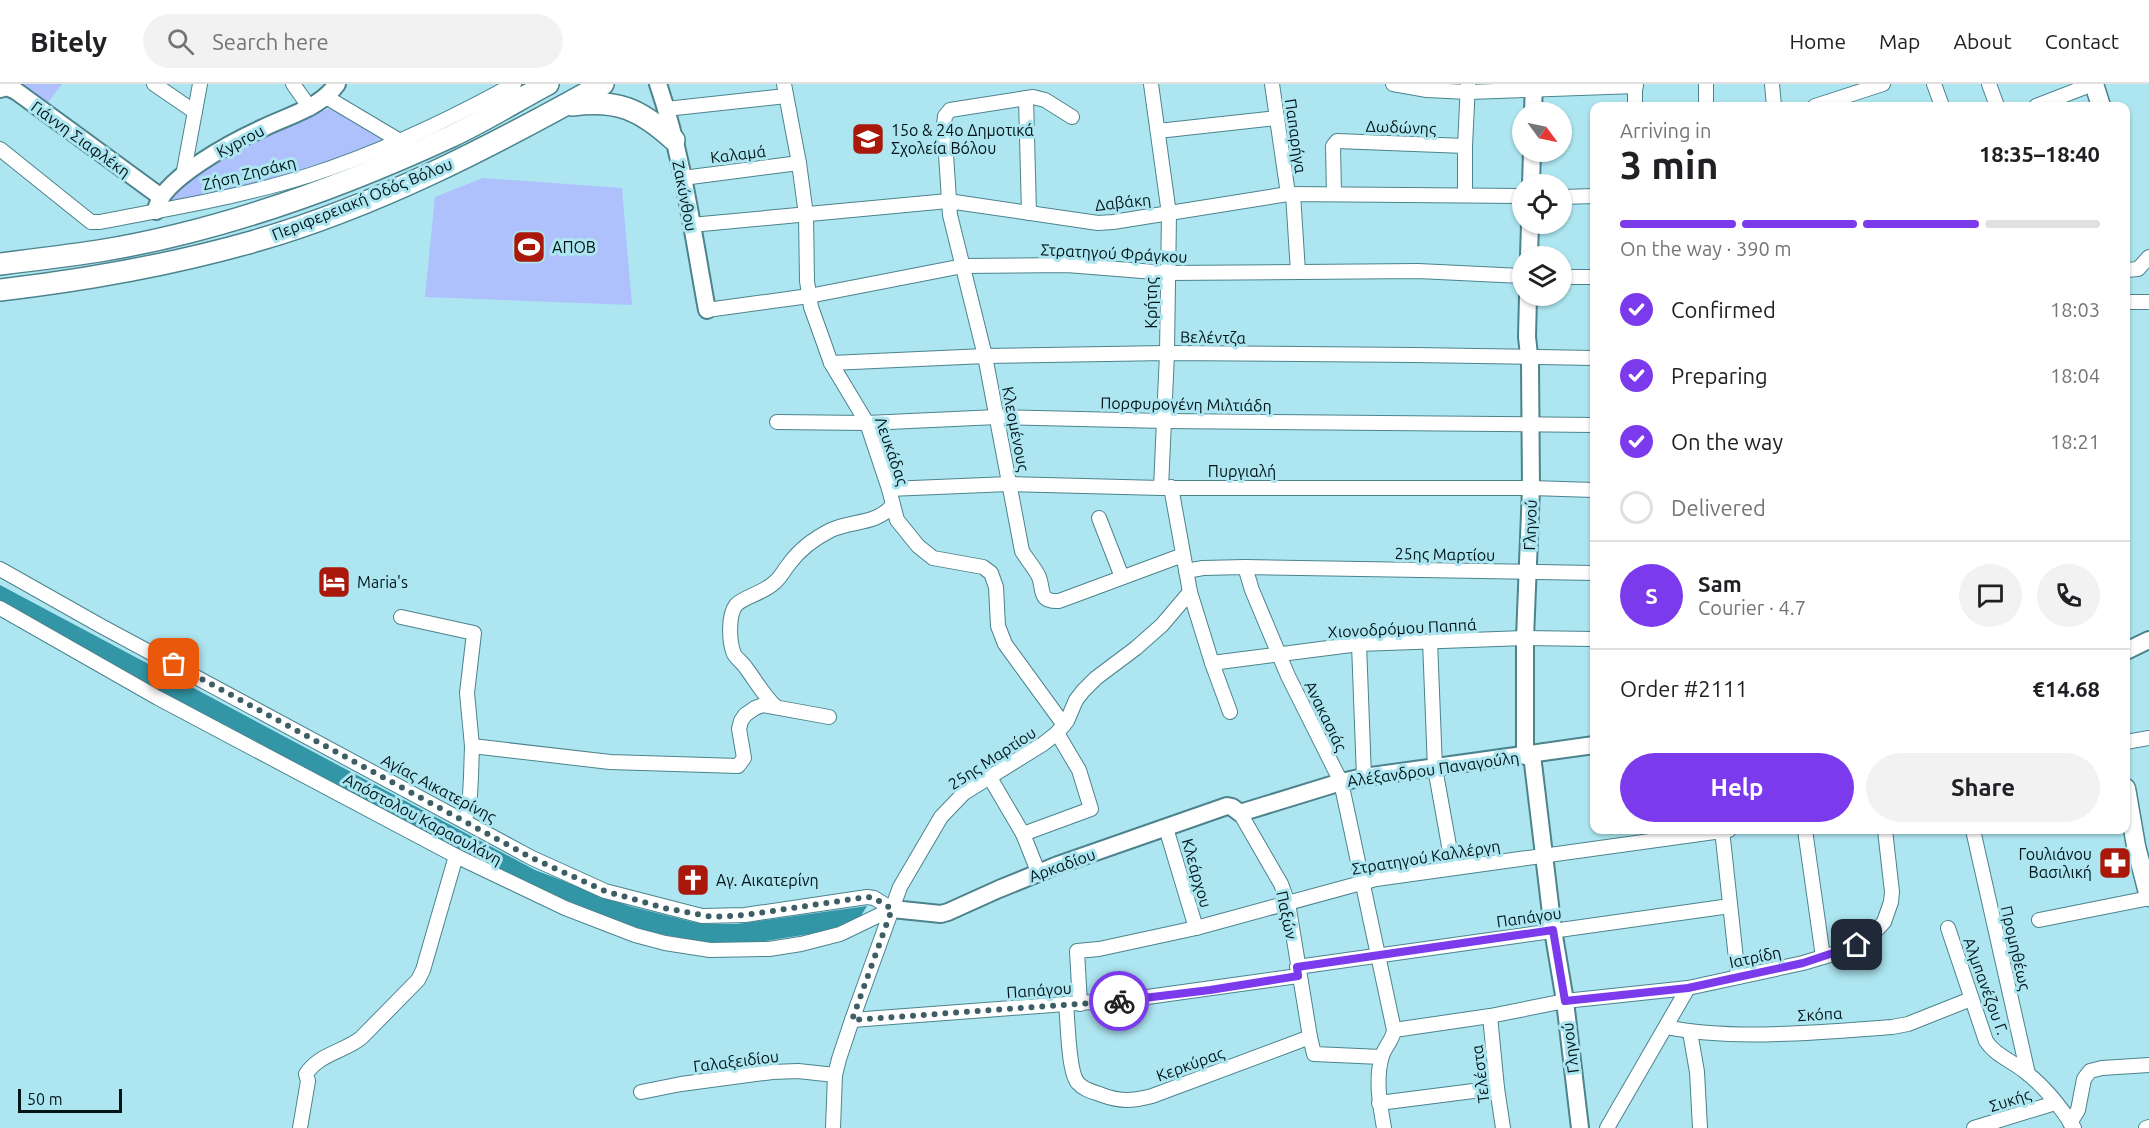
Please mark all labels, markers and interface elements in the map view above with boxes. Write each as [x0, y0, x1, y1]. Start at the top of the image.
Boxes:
search box [143, 14, 563, 68]
icon: search [164, 25, 197, 58]
text: Bitely [30, 26, 107, 57]
text: Search here [212, 29, 329, 54]
text: Home [1789, 29, 1846, 53]
text: Map [1879, 29, 1920, 53]
text: About [1953, 29, 2012, 53]
text: Contact [2045, 29, 2119, 53]
street label: Γιάννη Σιαφλέκη [28, 97, 134, 181]
street label: Παπαρήγα [1282, 97, 1310, 175]
north arrow [1512, 102, 1572, 162]
map controls [1512, 102, 1572, 306]
street label: Δωδώνης [1365, 117, 1437, 138]
text: Arriving in [1620, 119, 1711, 142]
street label: Kyprou [213, 121, 267, 161]
school or university icon: 15ο & 24ο Δημοτικά Σχολεία Βόλου [850, 121, 886, 157]
place label: 15ο & 24ο Δημοτικά Σχολεία Βόλου [891, 121, 1034, 157]
text: 18:35–18:40 [1979, 141, 2100, 166]
street label: Καλαμά [709, 142, 767, 166]
text: 3 min [1620, 143, 1719, 186]
street label: Ζήση Ζησάκη [200, 153, 298, 193]
street label: Περιφερειακή Οδός Βόλου [269, 154, 455, 244]
street label: Ζακύνθου [669, 159, 701, 233]
button: locate [1512, 174, 1572, 234]
street label: Δαβάκη [1094, 190, 1152, 214]
sports icon: ΑΠΟΒ [511, 229, 547, 265]
text: On the way · 390 m [1620, 237, 1792, 260]
place label: ΑΠΟΒ [552, 238, 596, 256]
street label: Στρατηγού Φράγκου [1040, 240, 1188, 266]
button: layers [1512, 246, 1572, 306]
street label: Κρήτης [1142, 277, 1161, 329]
icon: check [1620, 293, 1653, 326]
text: Confirmed [1671, 297, 1776, 322]
text: 18:03 [2050, 298, 2100, 321]
street label: Βελέντζα [1180, 327, 1247, 348]
icon: check [1620, 359, 1653, 392]
text: Preparing [1671, 363, 1768, 388]
text: 18:04 [2050, 364, 2100, 387]
street label: Κλεομένους [998, 385, 1033, 473]
street label: Πορφυρογένη Μιλτιάδη [1100, 394, 1272, 414]
street label: Λευκάδας [871, 414, 912, 488]
icon: check [1620, 425, 1653, 458]
text: On the way [1671, 429, 1783, 454]
text: 18:21 [2050, 430, 2100, 453]
street label: Πυργιαλή [1208, 462, 1276, 480]
text: Delivered [1671, 495, 1766, 520]
street label: Γληνού [1520, 499, 1540, 551]
street label: 25ης Μαρτίου [1395, 544, 1495, 565]
hotel icon: Maria's [316, 564, 352, 600]
button: chat [1959, 564, 2022, 627]
button: phone [2037, 564, 2100, 627]
text: Sam [1698, 571, 1742, 596]
place label: Maria's [357, 573, 408, 591]
text: S [1645, 583, 1658, 608]
text: Courier · 4.7 [1698, 596, 1806, 619]
street label: Χιονοδρόμου Παππά [1327, 615, 1477, 641]
pin [148, 638, 199, 689]
icon: bag [157, 647, 190, 680]
text: Order #2111 [1620, 676, 1748, 701]
text: €14.68 [2033, 676, 2100, 701]
street label: Ανακασιάς [1300, 678, 1351, 754]
street label: 25ης Μαρτίου [945, 723, 1040, 794]
street label: Αλέξανδρου Παναγούλη [1346, 748, 1520, 791]
street label: Αγίας Αικατερίνης [378, 750, 499, 827]
button: Help [1620, 753, 1854, 822]
button: Share [1866, 753, 2100, 822]
street label: Απόστολου Καραουλάνη [341, 770, 505, 868]
street label: Κλεάρχου [1179, 836, 1215, 910]
street label: Στρατηγού Καλλέργη [1350, 836, 1502, 878]
street label: Αρκαδίου [1026, 845, 1098, 885]
place label: Γουλιάνου Βασιλική [2019, 845, 2092, 881]
pharmacy icon: Γουλιάνου Βασιλική [2097, 845, 2133, 881]
church icon: Αγ. Αικατερίνη [675, 862, 711, 898]
place label: Αγ. Αικατερίνη [716, 871, 819, 889]
street label: Παξών [1272, 889, 1301, 941]
street label: Παπάγου [1495, 904, 1563, 930]
street label: Προμηθέως [1997, 904, 2034, 992]
pin [1831, 919, 1882, 970]
icon: home [1840, 928, 1873, 961]
street label: Αλμπανέζου Γ. [1959, 935, 2012, 1037]
street label: Ιατρίδη [1727, 943, 1783, 971]
courier [1089, 971, 1149, 1031]
street label: Παπάγου [1006, 979, 1072, 1001]
icon: bike [1103, 985, 1136, 1018]
street label: Σκόπα [1797, 1004, 1843, 1024]
street label: Γληνού [1558, 1022, 1582, 1074]
street label: Κερκύρας [1154, 1043, 1227, 1086]
street label: Τελέστα [1467, 1043, 1493, 1104]
street label: Γαλαξειδίου [692, 1047, 780, 1076]
street label: Συκής [1987, 1085, 2033, 1116]
scale bar [18, 1086, 122, 1114]
text: 50 m [27, 1090, 63, 1108]

